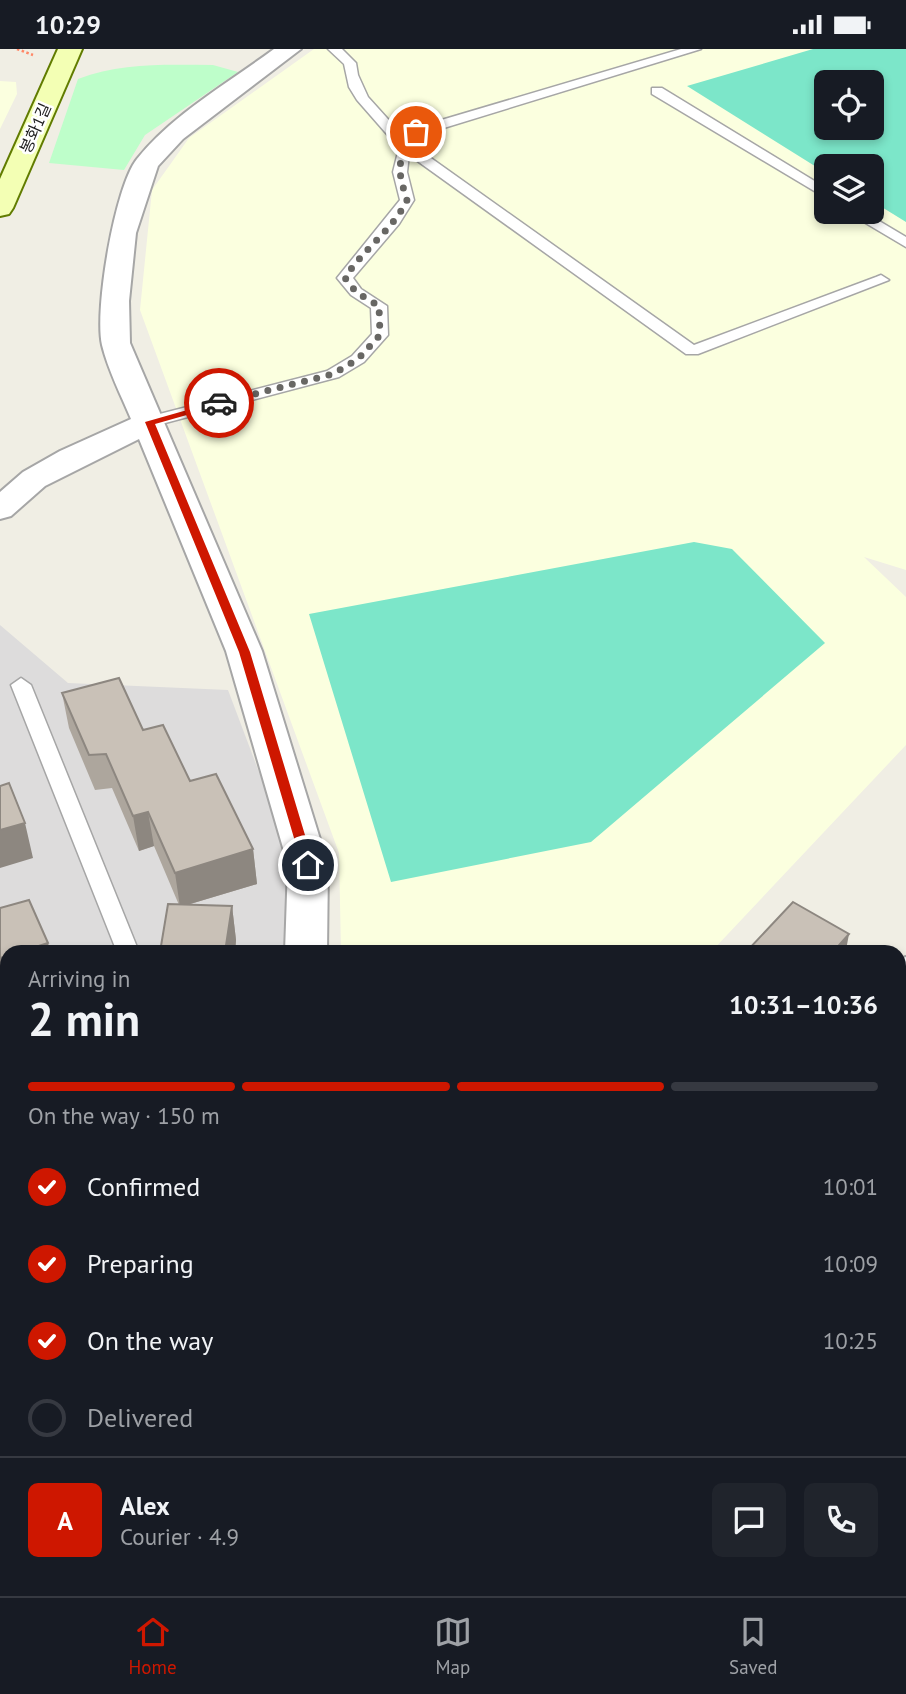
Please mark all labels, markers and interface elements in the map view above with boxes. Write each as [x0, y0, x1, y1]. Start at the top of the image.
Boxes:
text: 10:29 [35, 8, 101, 41]
map controls [814, 70, 884, 224]
button: locate [814, 70, 884, 140]
street label: 봉화1길 [15, 100, 55, 156]
pin [386, 102, 446, 162]
icon: bag [397, 113, 435, 151]
button: layers [814, 154, 884, 224]
courier [184, 368, 254, 438]
icon: car [200, 384, 238, 422]
pin [278, 835, 338, 895]
icon: home [289, 846, 327, 884]
text: Arriving in [28, 964, 130, 993]
text: 10:31–10:36 [729, 988, 878, 1021]
text: 2 min [28, 989, 140, 1049]
text: On the way · 150 m [28, 1101, 220, 1130]
icon: check [28, 1168, 66, 1206]
text: Confirmed [87, 1170, 200, 1203]
text: 10:01 [823, 1172, 878, 1201]
icon: check [28, 1245, 66, 1283]
text: Preparing [87, 1247, 194, 1280]
text: 10:09 [823, 1249, 878, 1278]
icon: check [28, 1322, 66, 1360]
text: On the way [87, 1324, 213, 1357]
text: 10:25 [823, 1326, 878, 1355]
text: Delivered [87, 1401, 193, 1434]
button: chat [712, 1483, 786, 1557]
button: phone [804, 1483, 878, 1557]
text: Alex [120, 1489, 170, 1522]
text: A [57, 1504, 73, 1537]
text: Courier · 4.9 [120, 1522, 239, 1551]
tab: Home [129, 1613, 177, 1679]
tab: Map [434, 1613, 472, 1679]
tab: Saved [729, 1613, 777, 1679]

